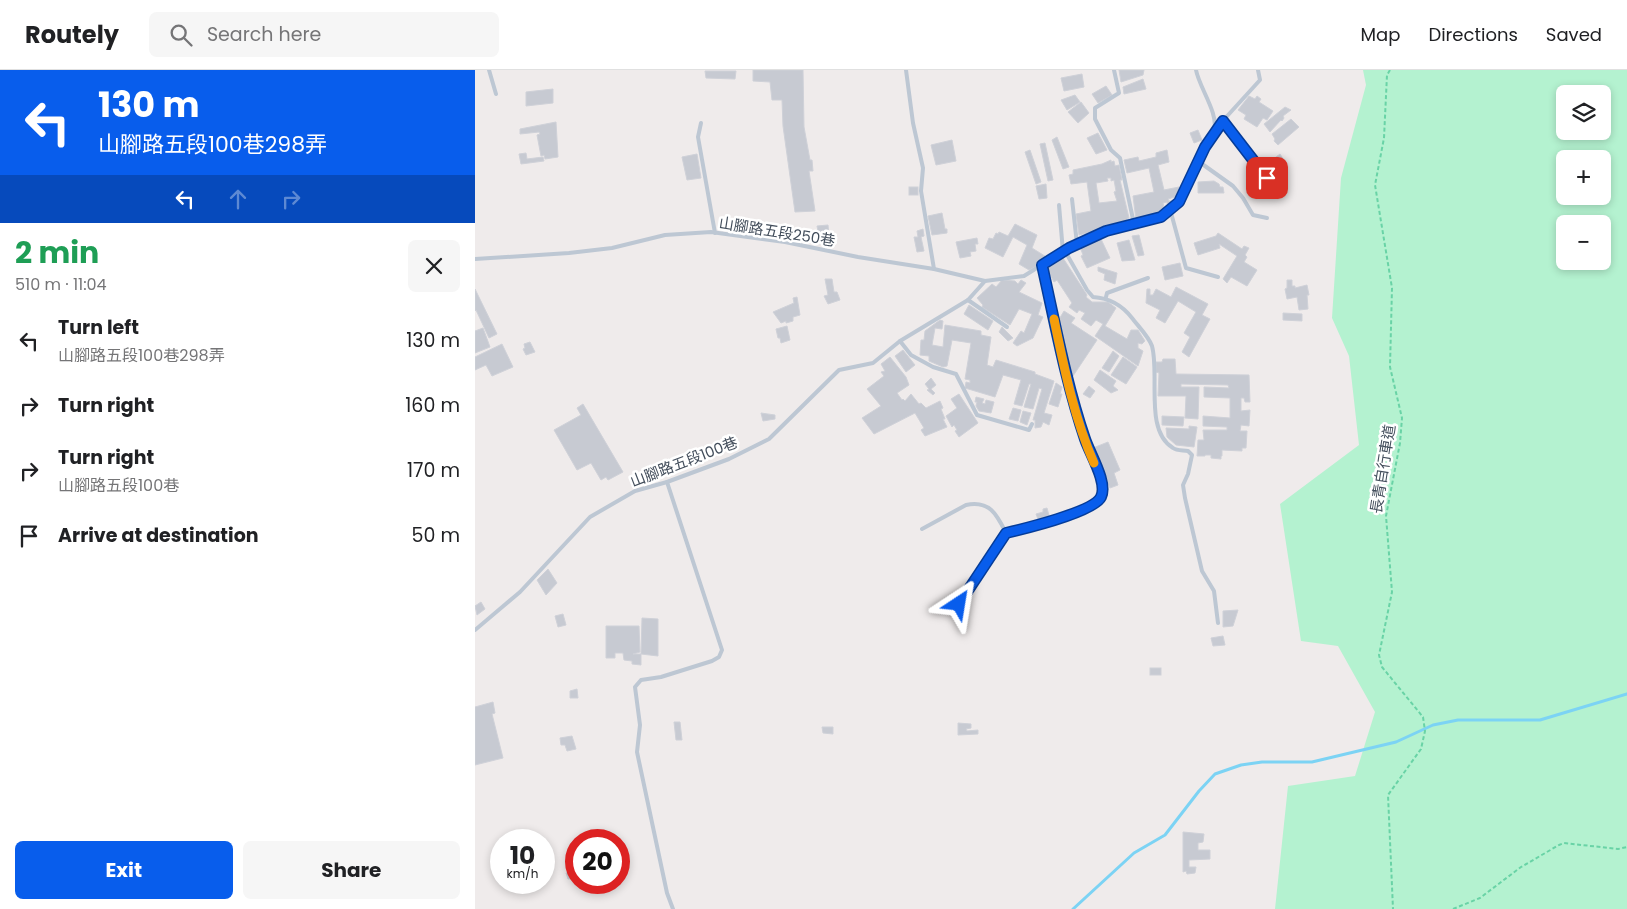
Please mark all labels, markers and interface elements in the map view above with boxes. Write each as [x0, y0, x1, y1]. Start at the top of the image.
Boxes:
search box [149, 12, 499, 57]
text: Routely [25, 18, 119, 51]
icon: search [167, 21, 195, 49]
text: Search here [207, 21, 321, 48]
text: Map [1361, 22, 1400, 47]
text: Directions [1428, 22, 1518, 47]
text: Saved [1546, 22, 1602, 47]
text: 130 m [98, 80, 200, 129]
map controls [1556, 85, 1611, 270]
button: layers [1556, 85, 1611, 140]
icon: left [15, 90, 80, 155]
text: 山腳路五段100巷298弄 [98, 129, 327, 160]
button: + [1556, 150, 1611, 205]
pin [1246, 157, 1288, 199]
icon: arrive [1253, 164, 1281, 192]
icon: left [171, 185, 199, 213]
icon: ahead [224, 185, 252, 213]
icon: right [277, 185, 305, 213]
street label: 山腳路五段250巷 [717, 212, 837, 251]
button: − [1556, 215, 1611, 270]
text: 2 min [15, 231, 99, 274]
button: close [408, 240, 460, 292]
text: 510 m · 11:04 [15, 273, 107, 296]
text: Turn left [58, 314, 139, 341]
icon: left [15, 327, 43, 355]
text: 130 m [406, 327, 460, 354]
text: 山腳路五段100巷298弄 [58, 344, 225, 367]
icon: right [15, 392, 43, 420]
text: Turn right [58, 392, 154, 419]
text: 160 m [405, 392, 460, 419]
street label: 長青自行車道 [1365, 423, 1400, 515]
street label: 山腳路五段100巷 [627, 431, 741, 492]
text: Turn right [58, 444, 154, 471]
icon: right [15, 457, 43, 485]
text: 170 m [407, 457, 460, 484]
text: 山腳路五段100巷 [58, 474, 179, 497]
icon: arrive [15, 522, 43, 550]
text: Arrive at destination [58, 522, 259, 549]
text: 50 m [411, 522, 460, 549]
position arrow [932, 577, 984, 629]
speed limit sign: 20 [565, 829, 630, 894]
text: 10 [510, 838, 535, 873]
button: Exit [15, 841, 233, 899]
button: Share [243, 841, 460, 899]
text: km/h [507, 865, 538, 882]

